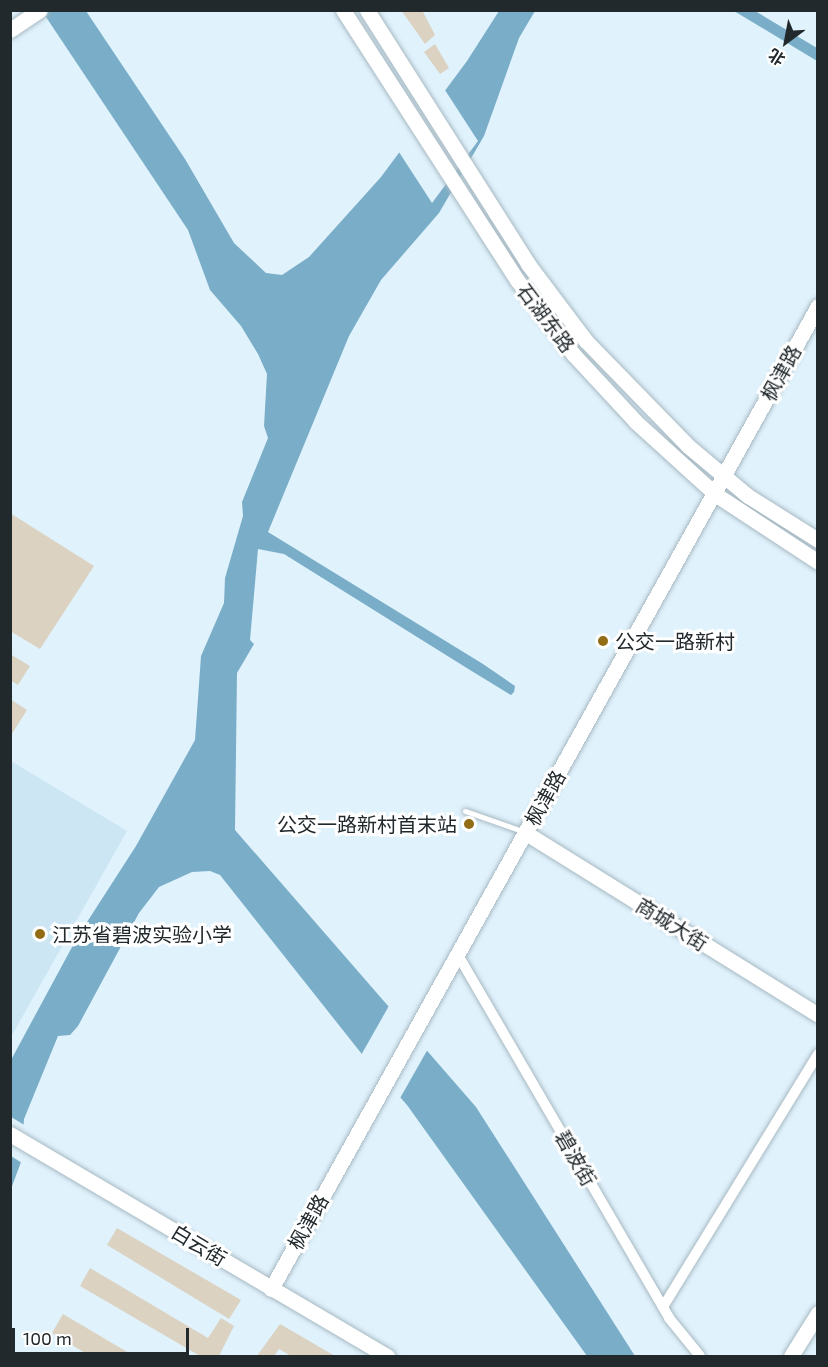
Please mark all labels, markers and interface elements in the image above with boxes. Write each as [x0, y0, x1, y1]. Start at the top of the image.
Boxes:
north arrow [756, 12, 816, 72]
text: 北 [764, 45, 788, 70]
street label: 石湖东路 [512, 279, 580, 357]
street label: 枫津路 [756, 341, 806, 405]
place label: 公交一路新村 [615, 629, 735, 653]
marker: 公交一路新村 [596, 634, 610, 648]
street label: 枫津路 [520, 766, 570, 830]
place label: 公交一路新村首末站 [277, 812, 457, 836]
marker: 公交一路新村首末站 [462, 817, 476, 831]
street label: 商城大街 [632, 893, 712, 955]
place label: 江苏省碧波实验小学 [52, 922, 232, 946]
marker: 江苏省碧波实验小学 [33, 927, 47, 941]
street label: 碧波街 [551, 1126, 601, 1190]
street label: 枫津路 [283, 1190, 333, 1254]
street label: 白云街 [167, 1219, 231, 1271]
scale bar [15, 1316, 192, 1354]
text: 100 m [23, 1327, 72, 1349]

